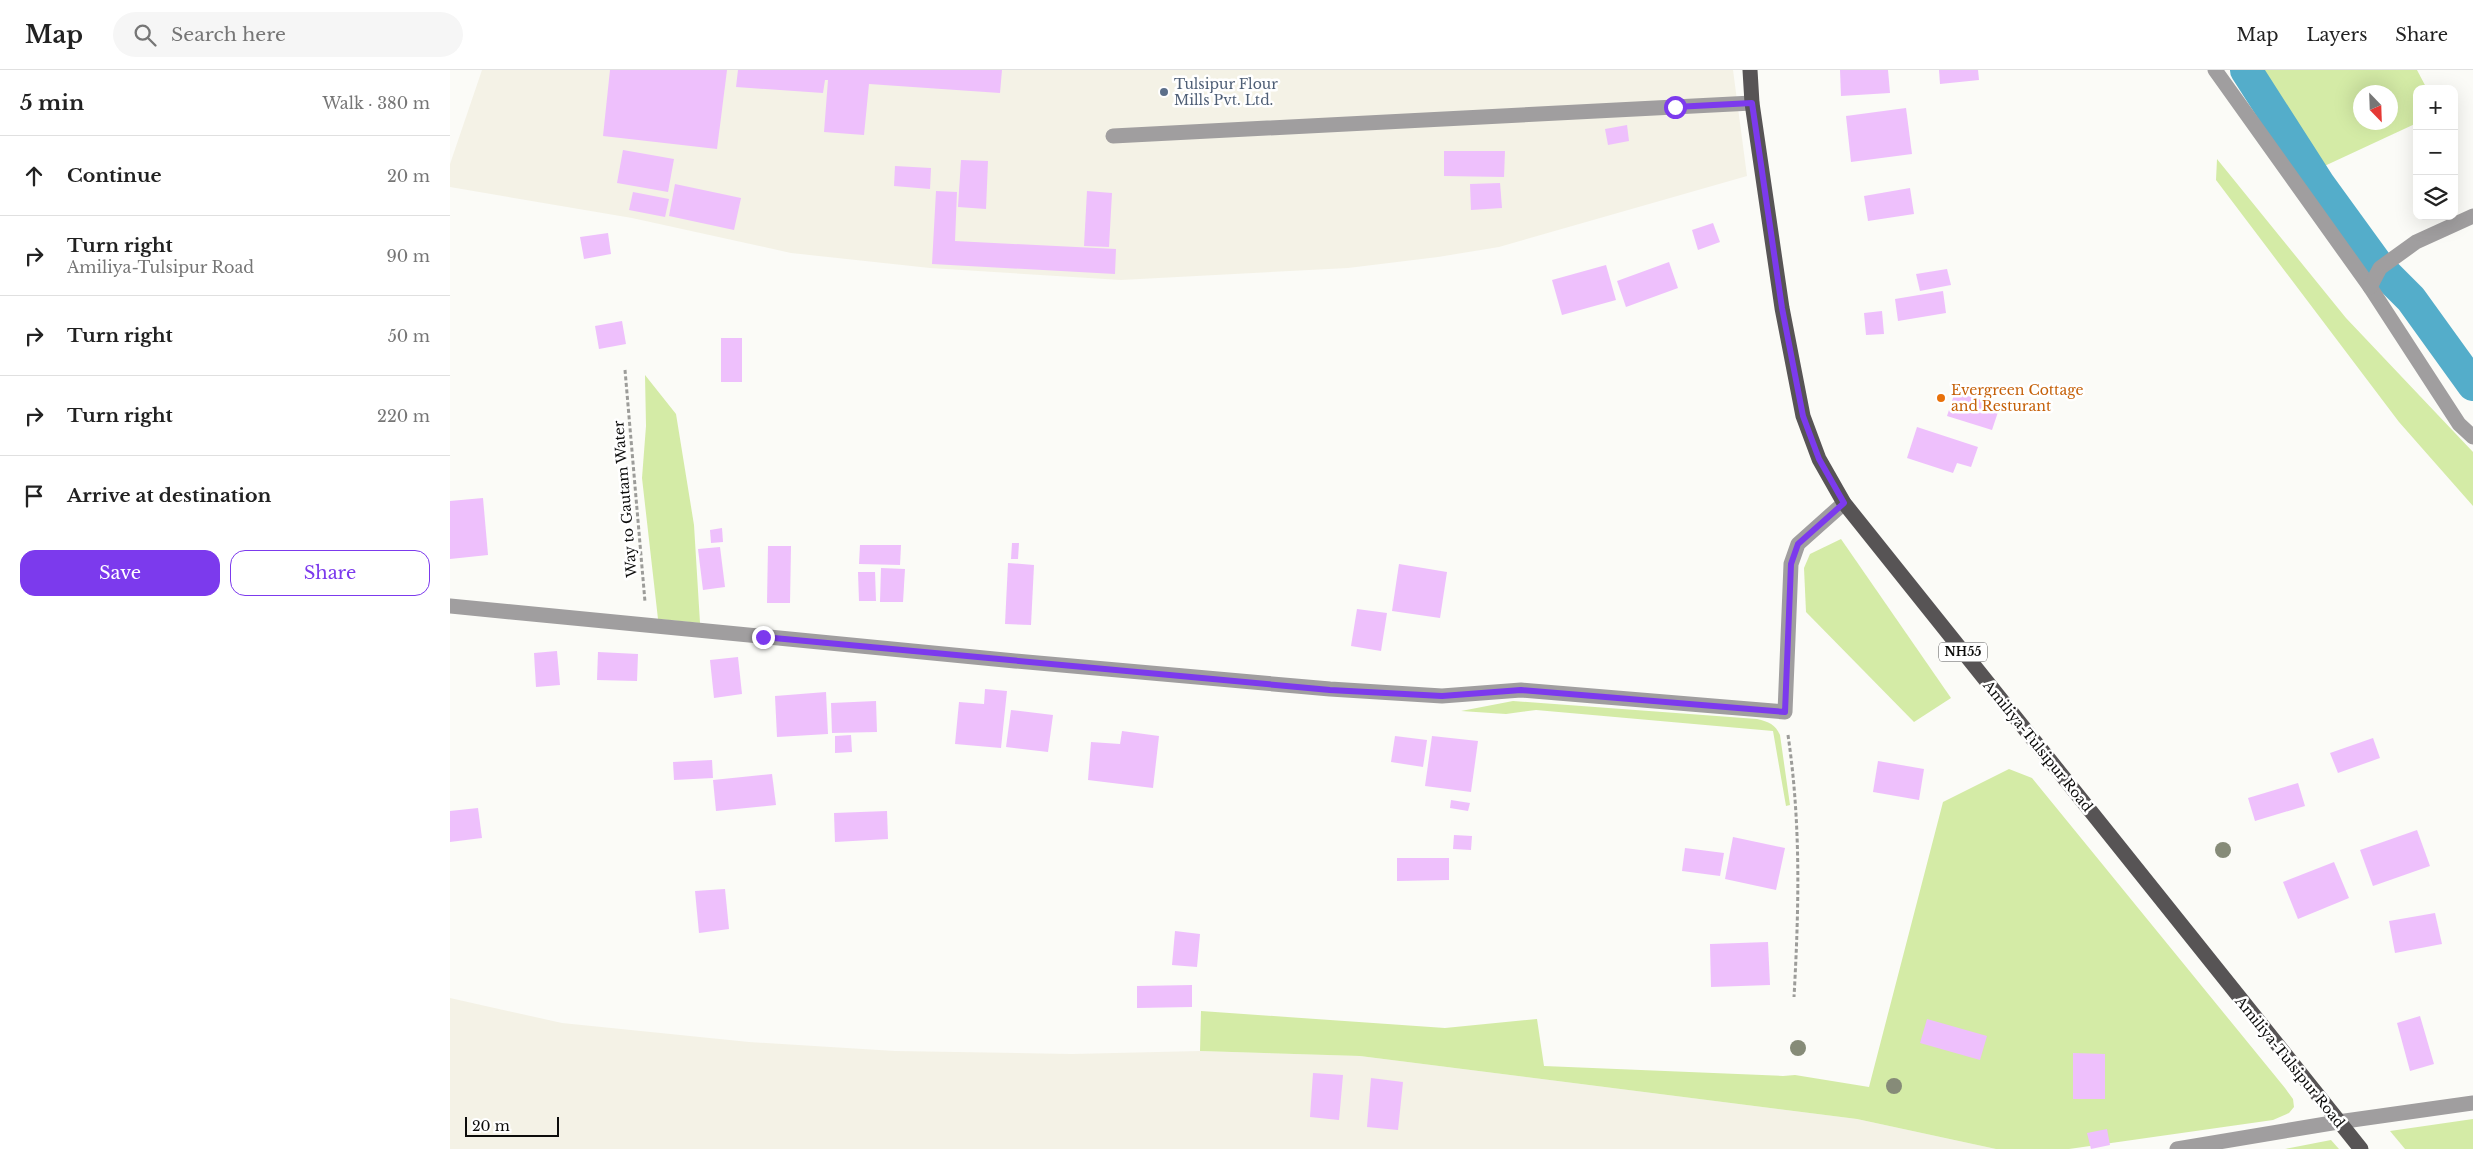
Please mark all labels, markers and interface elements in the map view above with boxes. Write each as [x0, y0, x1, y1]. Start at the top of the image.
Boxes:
search box [113, 12, 463, 57]
text: Map [25, 20, 83, 49]
icon: search [131, 21, 159, 49]
text: Search here [171, 23, 286, 46]
text: Map [2237, 24, 2278, 46]
text: Layers [2306, 24, 2367, 46]
text: Share [2395, 24, 2448, 46]
place label: Tulsipur Flour Mills Pvt. Ltd. [1174, 75, 1278, 109]
north arrow [2353, 85, 2398, 130]
map controls [2413, 85, 2458, 220]
button: + [2413, 85, 2458, 130]
marker: Tulsipur Flour Mills Pvt. Ltd. [1158, 86, 1170, 98]
text: 5 min [20, 90, 84, 116]
text: Walk · 380 m [322, 93, 430, 113]
route start [1664, 96, 1687, 119]
button: − [2413, 130, 2458, 175]
icon: ahead [20, 162, 48, 190]
text: Continue [67, 164, 162, 187]
text: 20 m [387, 166, 430, 186]
button: layers [2413, 175, 2458, 220]
text: Turn right [67, 234, 173, 257]
icon: right [20, 242, 48, 270]
text: 90 m [387, 246, 430, 266]
text: Amiliya-Tulsipur Road [67, 257, 254, 277]
icon: right [20, 322, 48, 350]
text: Turn right [67, 324, 173, 347]
text: 50 m [388, 326, 430, 346]
place label: Evergreen Cottage and Resturant [1951, 381, 2084, 415]
marker: Evergreen Cottage and Resturant [1935, 392, 1947, 404]
icon: right [20, 402, 48, 430]
text: Turn right [67, 404, 173, 427]
text: 220 m [377, 406, 430, 426]
street label: Way to Gautam Water [609, 419, 641, 579]
icon: arrive [20, 482, 48, 510]
text: Arrive at destination [67, 484, 271, 507]
button: Save [20, 550, 220, 596]
button: Share [230, 550, 430, 596]
route end [752, 626, 775, 649]
road number: NH55 [1939, 642, 1987, 662]
street label: Amiliya-Tulsipur Road [1979, 676, 2097, 816]
street label: Amiliya-Tulsipur Road [2231, 992, 2349, 1132]
scale bar [465, 1114, 559, 1137]
text: 20 m [472, 1117, 510, 1135]

